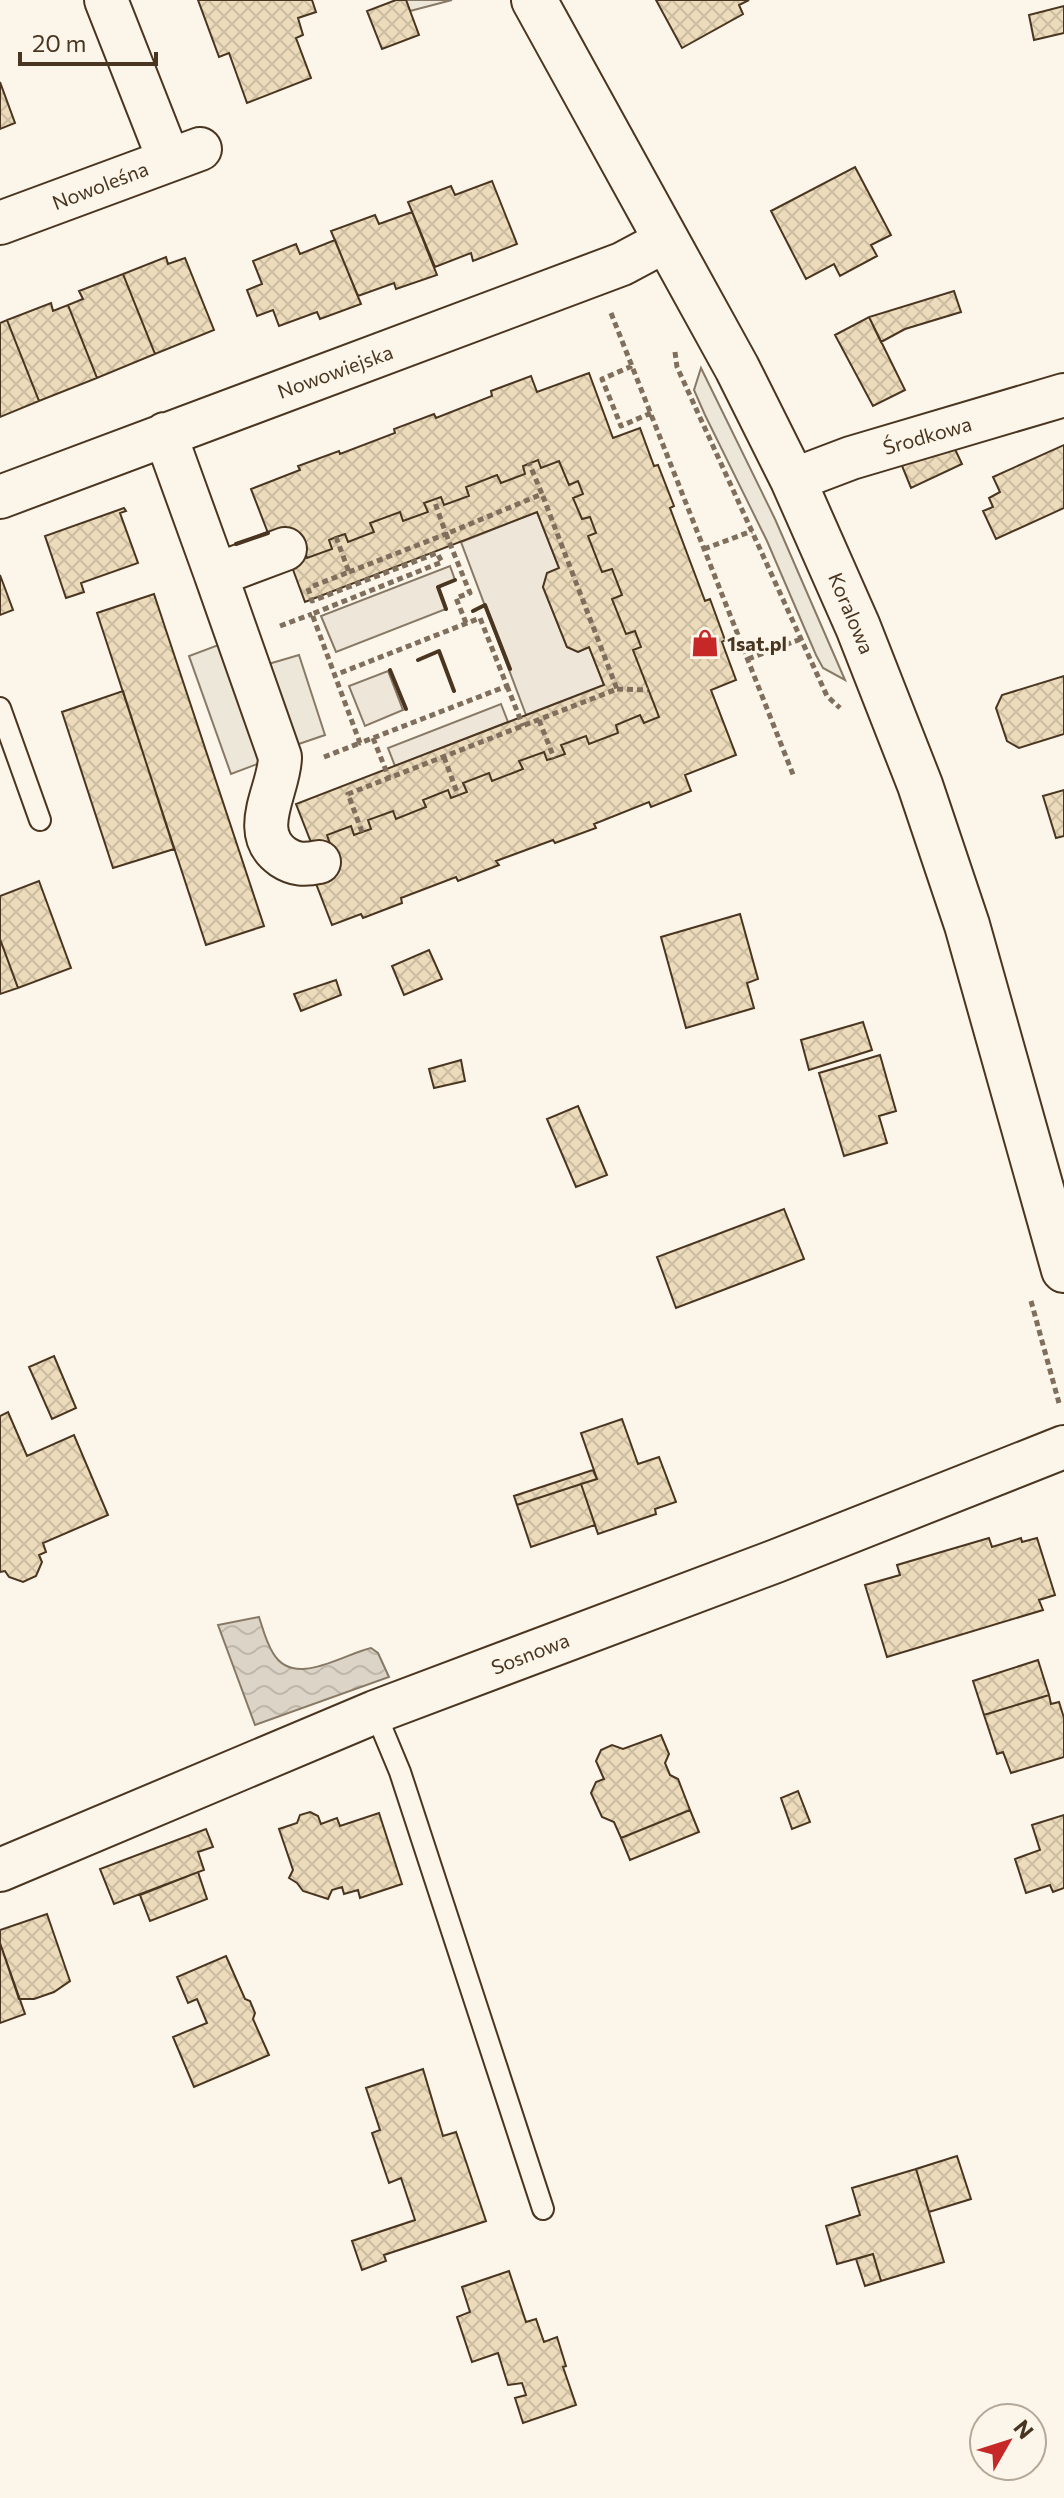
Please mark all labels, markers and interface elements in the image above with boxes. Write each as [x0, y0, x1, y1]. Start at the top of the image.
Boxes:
scale bar [20, 16, 156, 66]
text: 20 m [32, 28, 86, 57]
street label: Nowoleśna [49, 156, 151, 214]
street label: Nowowiejska [274, 339, 396, 403]
street label: Środkowa [880, 411, 974, 459]
street label: Koralowa [824, 569, 880, 657]
shop icon: 1sat.pl [690, 628, 720, 658]
place label: 1sat.pl [727, 631, 787, 655]
street label: Sosnowa [487, 1627, 573, 1679]
north arrow [968, 2402, 1048, 2482]
text: N [1008, 2414, 1040, 2444]

